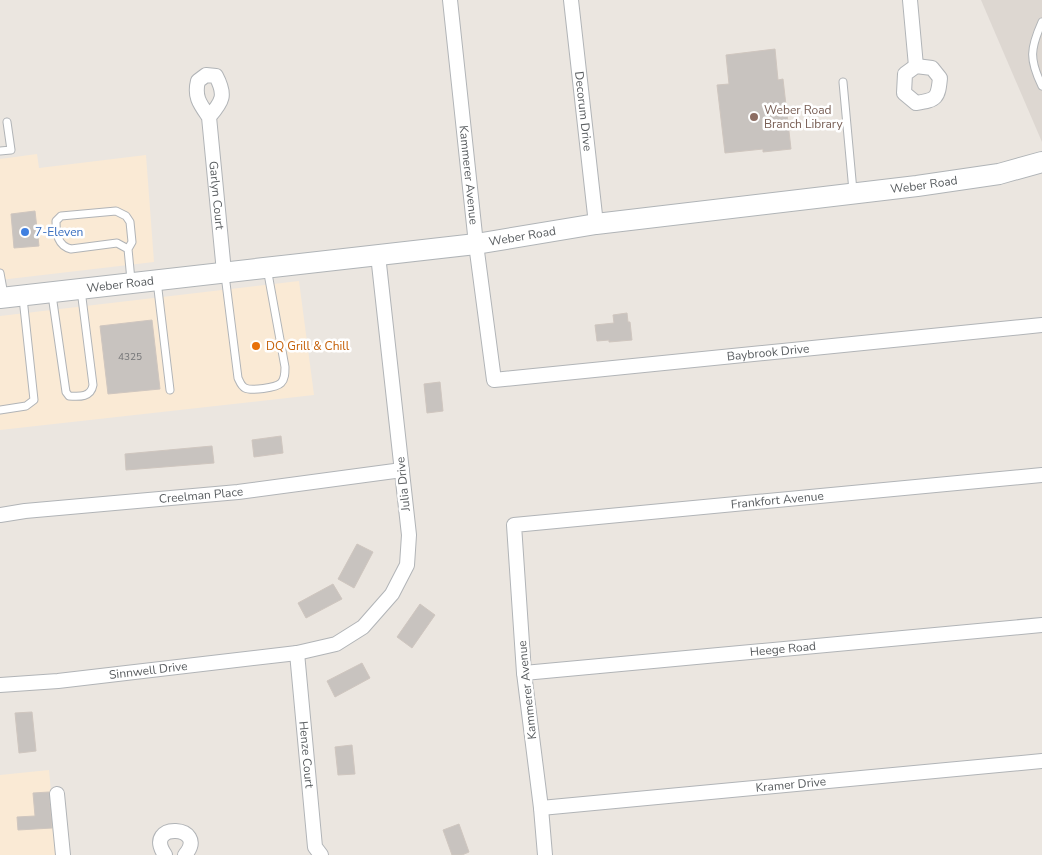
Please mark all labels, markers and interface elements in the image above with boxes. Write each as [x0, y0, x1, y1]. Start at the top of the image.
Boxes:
street label: Decorum Drive [571, 71, 596, 152]
place label: Weber Road Branch Library [764, 102, 844, 132]
marker: Weber Road Branch Library [748, 111, 760, 123]
street label: Kammerer Avenue [455, 125, 482, 225]
street label: Garlyn Court [205, 160, 228, 231]
street label: Weber Road [889, 172, 959, 197]
street label: Weber Road [488, 223, 557, 250]
place label: 7-Eleven [35, 224, 83, 240]
marker: 7-Eleven [19, 226, 31, 238]
street label: Weber Road [86, 273, 155, 296]
place label: DQ Grill & Chill [266, 338, 350, 354]
marker: DQ Grill & Chill [250, 340, 262, 352]
street label: Baybrook Drive [726, 340, 810, 365]
house number: 4325 [118, 350, 142, 364]
street label: Julia Drive [392, 456, 414, 513]
street label: Creelman Place [158, 483, 244, 507]
street label: Frankfort Avenue [730, 488, 824, 512]
street label: Heege Road [749, 638, 817, 660]
street label: Kammerer Avenue [514, 640, 540, 740]
street label: Sinnwell Drive [108, 658, 188, 683]
street label: Henze Court [295, 720, 318, 790]
street label: Kramer Drive [755, 773, 827, 796]

